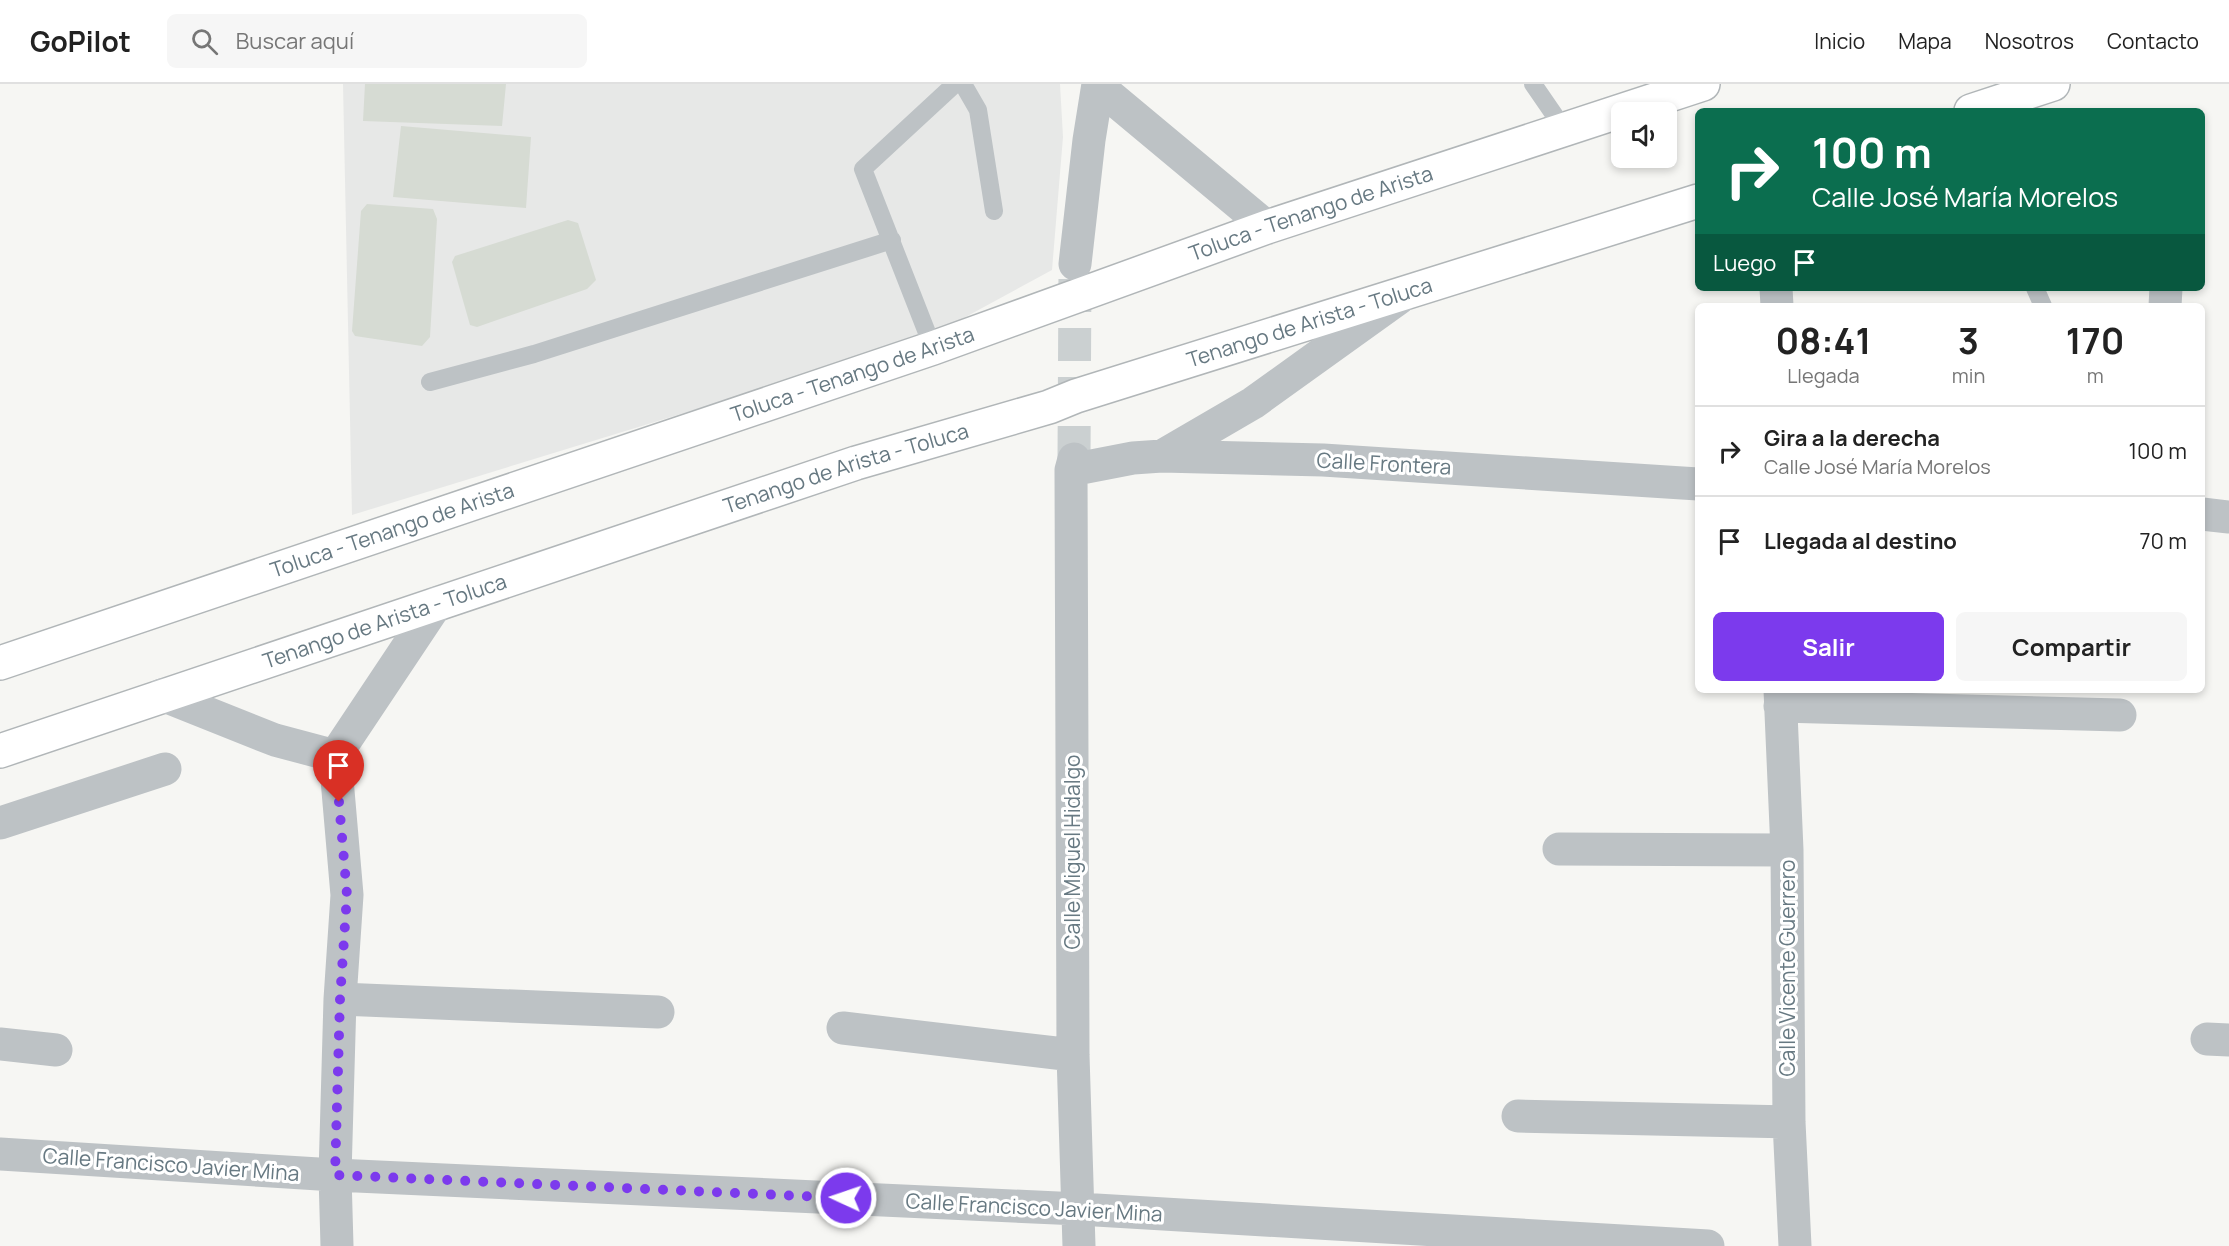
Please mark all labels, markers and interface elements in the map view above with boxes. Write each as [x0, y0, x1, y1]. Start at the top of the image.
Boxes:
search box [167, 14, 587, 68]
text: GoPilot [30, 22, 131, 60]
icon: search [188, 25, 221, 58]
text: Buscar aquí [236, 26, 354, 56]
text: Inicio [1814, 27, 1865, 55]
text: Mapa [1898, 27, 1952, 55]
text: Nosotros [1985, 27, 2074, 55]
text: Contacto [2107, 27, 2199, 55]
map controls [1611, 102, 1677, 168]
button: sound [1611, 102, 1677, 168]
text: 100 m [1812, 123, 1932, 181]
icon: right [1713, 132, 1791, 210]
street label: Toluca - Tenango de Arista [1185, 159, 1436, 267]
text: Calle José María Morelos [1812, 178, 2118, 215]
icon: arrive [1788, 246, 1821, 279]
text: Luego [1713, 248, 1776, 278]
street label: Tenango de Arista - Toluca [1183, 270, 1435, 373]
text: 08:41 [1776, 316, 1871, 365]
text: 3 [1958, 316, 1979, 365]
text: 170 [2066, 316, 2124, 365]
street label: Toluca - Tenango de Arista [727, 319, 978, 428]
text: Llegada [1787, 362, 1860, 389]
text: min [1952, 362, 1985, 389]
text: m [2087, 362, 2104, 389]
street label: Tenango de Arista - Toluca [720, 416, 972, 520]
text: Gira a la derecha [1764, 423, 1940, 453]
icon: right [1713, 435, 1746, 468]
text: 100 m [2129, 436, 2187, 466]
street label: Calle Frontera [1316, 445, 1452, 481]
text: Calle José María Morelos [1764, 453, 1991, 480]
street label: Toluca - Tenango de Arista [266, 475, 517, 584]
icon: arrive [1713, 525, 1746, 558]
text: Llegada al destino [1764, 526, 1957, 556]
text: 70 m [2139, 526, 2187, 556]
street label: Tenango de Arista - Toluca [259, 567, 510, 675]
button: Salir [1713, 612, 1944, 681]
button: Compartir [1956, 612, 2187, 681]
pin [313, 740, 364, 802]
icon: arrive [322, 749, 355, 782]
street label: Calle Miguel Hidalgo [1058, 755, 1086, 949]
street label: Calle Vicente Guerrero [1773, 860, 1801, 1076]
street label: Calle Francisco Javier Mina [42, 1141, 300, 1187]
position arrow [814, 1166, 878, 1230]
street label: Calle Francisco Javier Mina [905, 1186, 1163, 1228]

